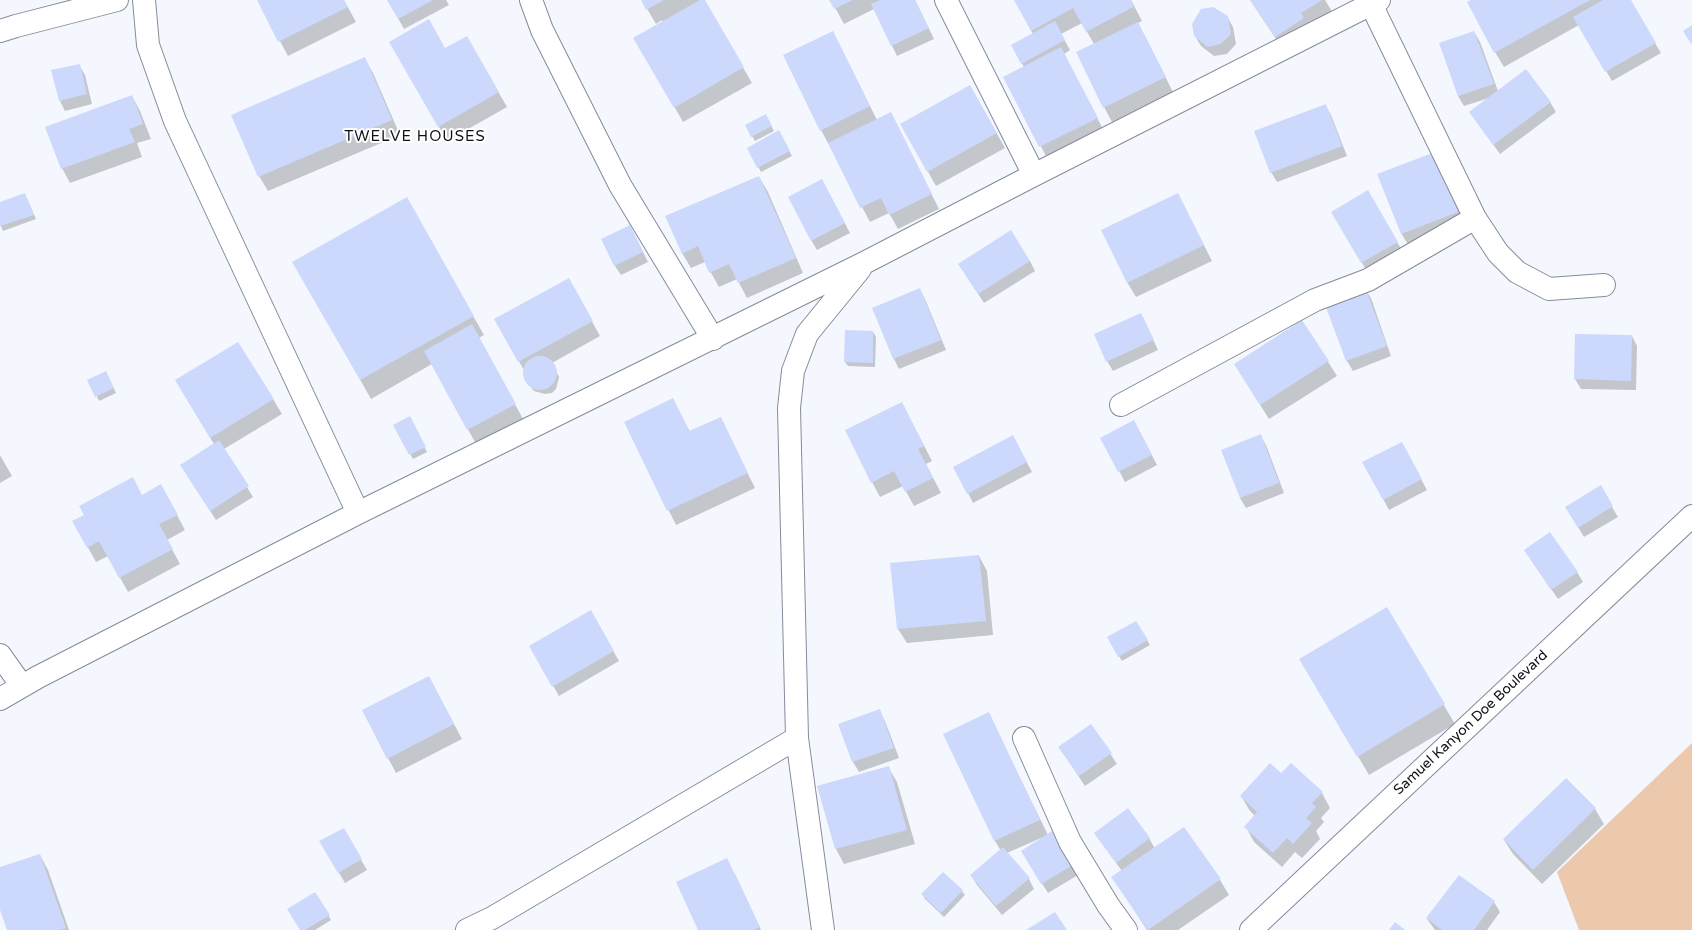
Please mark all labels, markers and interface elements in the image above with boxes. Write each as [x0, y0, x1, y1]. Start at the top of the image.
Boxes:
district label: TWELVE HOUSES [344, 128, 486, 146]
street label: Samuel Kanyon Doe Boulevard [1391, 647, 1551, 799]

